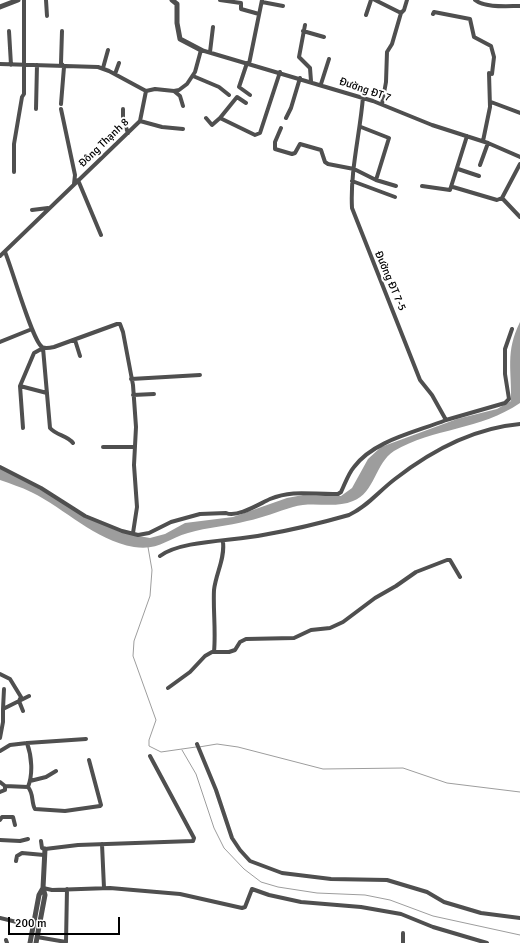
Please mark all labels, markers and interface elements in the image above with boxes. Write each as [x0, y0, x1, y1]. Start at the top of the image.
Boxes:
street label: Đường ĐT 7 [337, 75, 393, 105]
street label: Đông Thạnh 8 [76, 116, 132, 170]
street label: Đường ĐT 7-5 [371, 249, 409, 313]
scale bar [10, 909, 122, 935]
text: 200 m [15, 916, 47, 931]

